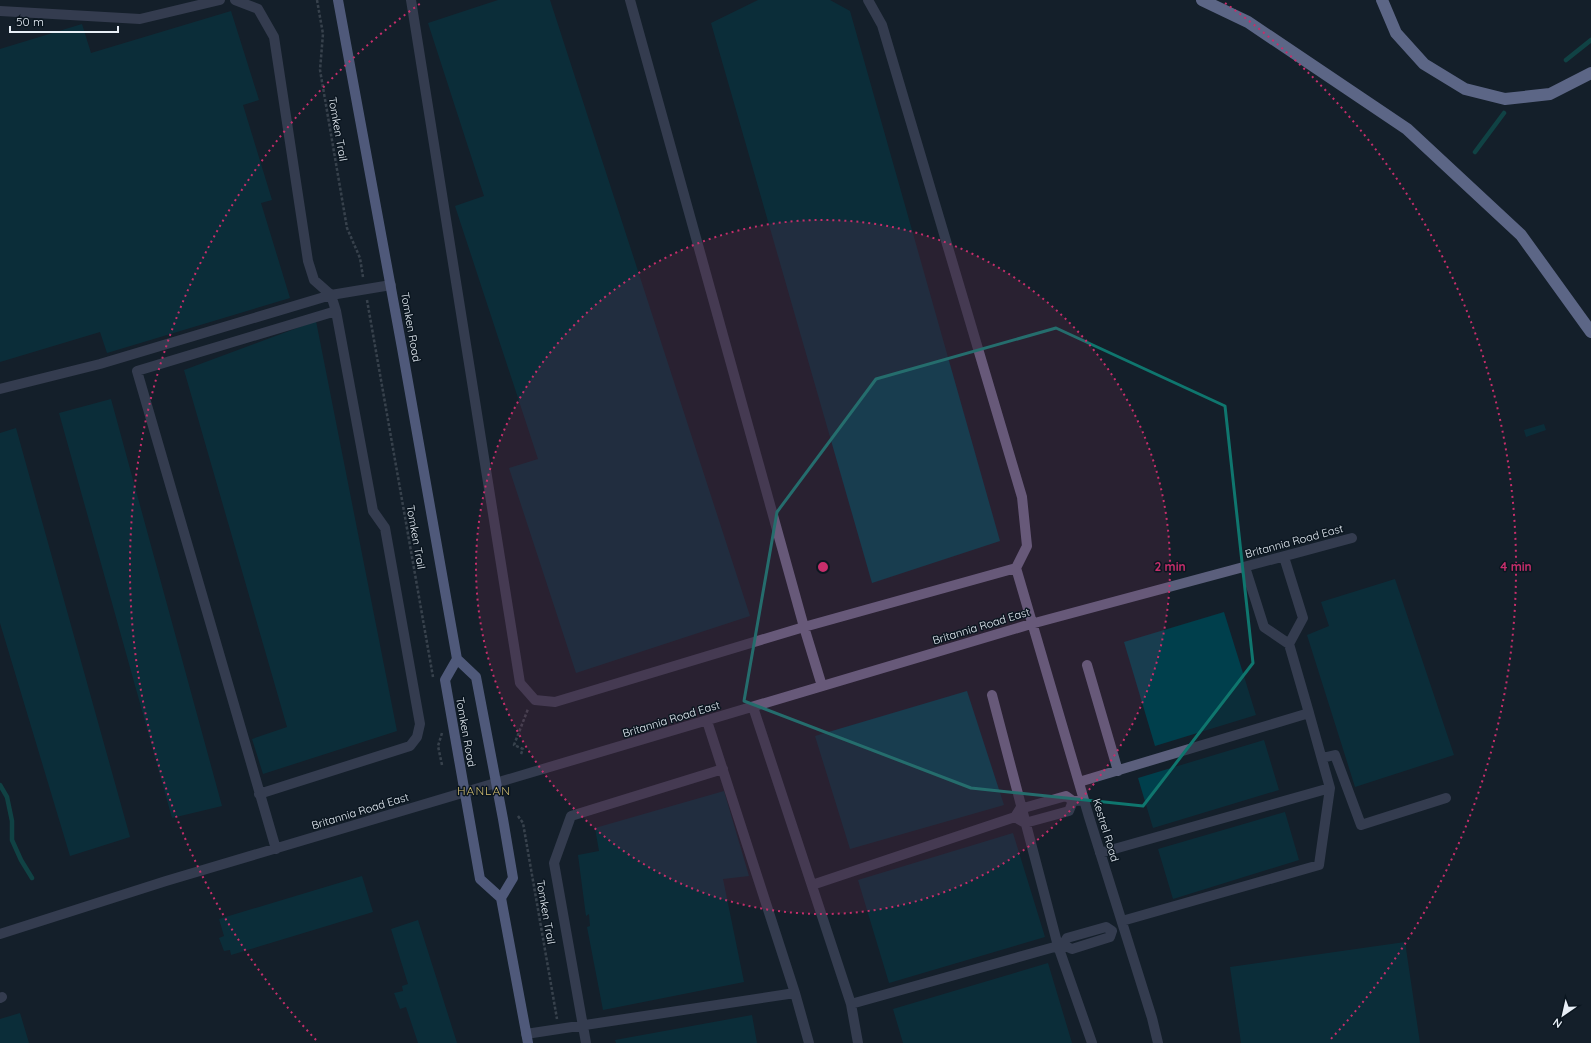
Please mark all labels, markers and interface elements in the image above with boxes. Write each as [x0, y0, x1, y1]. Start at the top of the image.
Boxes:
scale bar [10, 8, 118, 34]
text: 50 m [16, 14, 44, 29]
street label: Tomken Trail [325, 96, 351, 162]
street label: Tomken Road [398, 291, 424, 363]
street label: Tomken Trail [403, 504, 429, 570]
street label: Britannia Road East [1243, 521, 1345, 561]
text: 2 min [1154, 559, 1186, 574]
text: 4 min [1500, 559, 1532, 574]
centre of rings [816, 560, 830, 574]
street label: Britannia Road East [931, 604, 1032, 647]
street label: Tomken Road [453, 696, 479, 768]
street label: Britannia Road East [621, 697, 722, 740]
district label: HANLAN [457, 783, 511, 798]
street label: Britannia Road East [310, 789, 411, 832]
street label: Kestrel Road [1090, 797, 1122, 863]
street label: Tomken Trail [533, 879, 559, 945]
north arrow [1543, 995, 1583, 1035]
text: N [1550, 1015, 1565, 1031]

